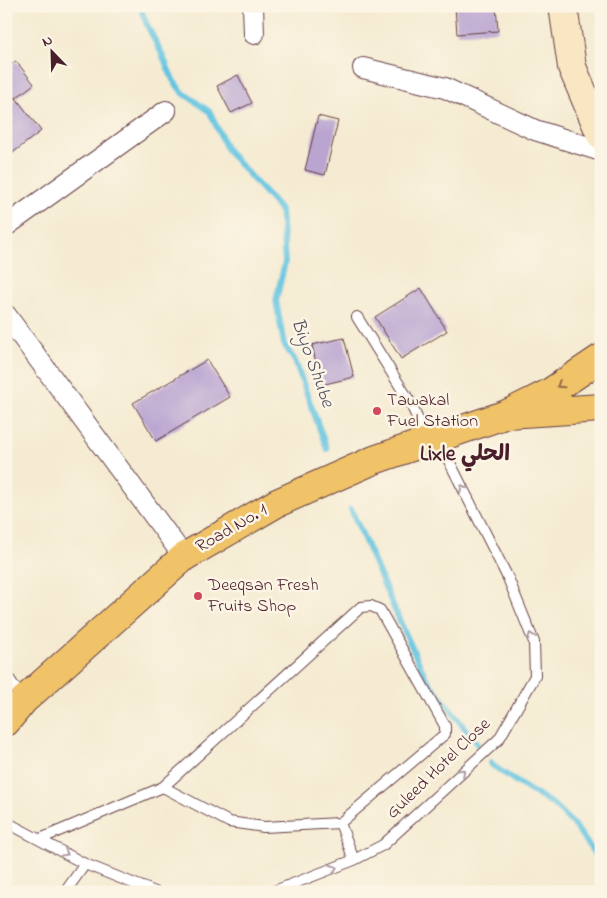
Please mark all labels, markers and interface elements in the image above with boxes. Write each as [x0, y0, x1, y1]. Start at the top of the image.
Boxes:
north arrow [28, 28, 78, 78]
text: N [39, 30, 56, 53]
water label: Biyo Shube [283, 315, 341, 412]
one-way arrow [557, 379, 566, 388]
place label: Tawakal Fuel Station [386, 388, 478, 435]
marker: Tawakal Fuel Station [371, 405, 383, 417]
district label: Lixle الحلي [420, 439, 510, 472]
one-way arrow [459, 484, 469, 493]
street label: Road No. 1 [191, 498, 273, 560]
place label: Deeqsan Fresh Fruits Shop [207, 573, 319, 620]
marker: Deeqsan Fresh Fruits Shop [192, 590, 204, 602]
one-way arrow [527, 632, 537, 640]
street label: Guleed Hotel Close [381, 712, 498, 826]
one-way arrow [457, 769, 466, 778]
one-way arrow [60, 847, 69, 857]
one-way arrow [329, 864, 337, 874]

